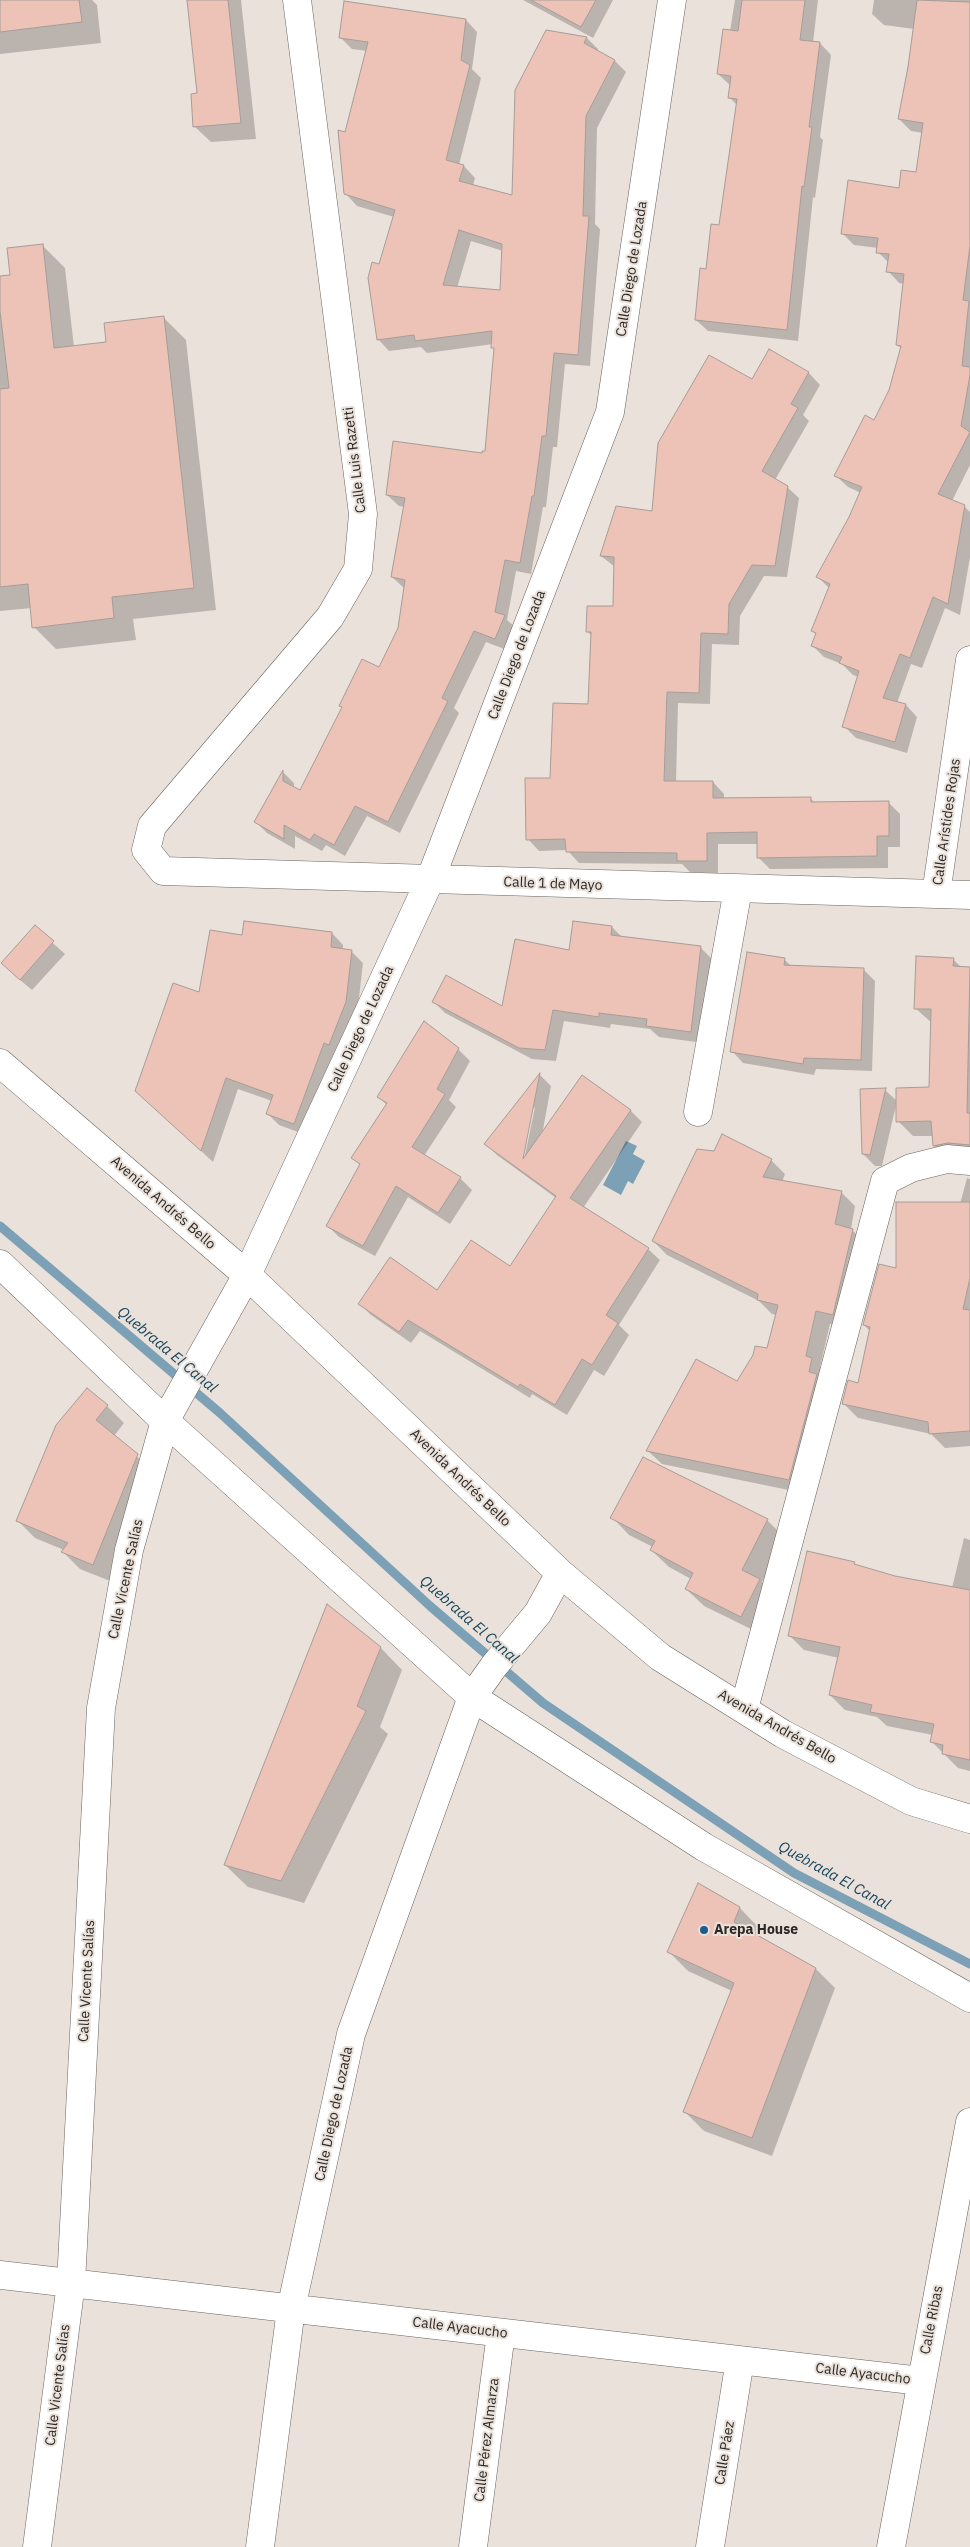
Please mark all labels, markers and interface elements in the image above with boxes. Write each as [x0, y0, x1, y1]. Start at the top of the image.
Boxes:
street label: Calle Diego de Lozada [613, 200, 651, 338]
street label: Calle Luis Razetti [340, 406, 370, 514]
street label: Calle Diego de Lozada [485, 588, 549, 722]
street label: Calle Arístides Rojas [930, 758, 964, 886]
street label: Calle 1 de Mayo [503, 874, 603, 894]
street label: Calle Diego de Lozada [324, 963, 398, 1095]
street label: Avenida Andrés Bello [107, 1153, 219, 1253]
water label: Quebrada El Canal [113, 1303, 221, 1397]
street label: Avenida Andrés Bello [406, 1426, 514, 1530]
street label: Calle Vicente Salías [105, 1517, 147, 1641]
water label: Quebrada El Canal [416, 1572, 522, 1668]
street label: Avenida Andrés Bello [715, 1686, 839, 1768]
water label: Quebrada El Canal [775, 1838, 893, 1914]
street label: Calle Vicente Salías [75, 1919, 99, 2043]
place label: Arepa House [714, 1922, 798, 1938]
marker: Arepa House [698, 1924, 710, 1936]
street label: Calle Diego de Lozada [312, 2045, 356, 2183]
street label: Calle Ribas [917, 2284, 947, 2356]
street label: Calle Ayacucho [412, 2314, 508, 2342]
street label: Calle Vicente Salías [42, 2323, 74, 2447]
street label: Calle Ayacucho [815, 2360, 911, 2388]
street label: Calle Pérez Almarza [471, 2377, 503, 2503]
street label: Calle Páez [712, 2420, 738, 2486]

